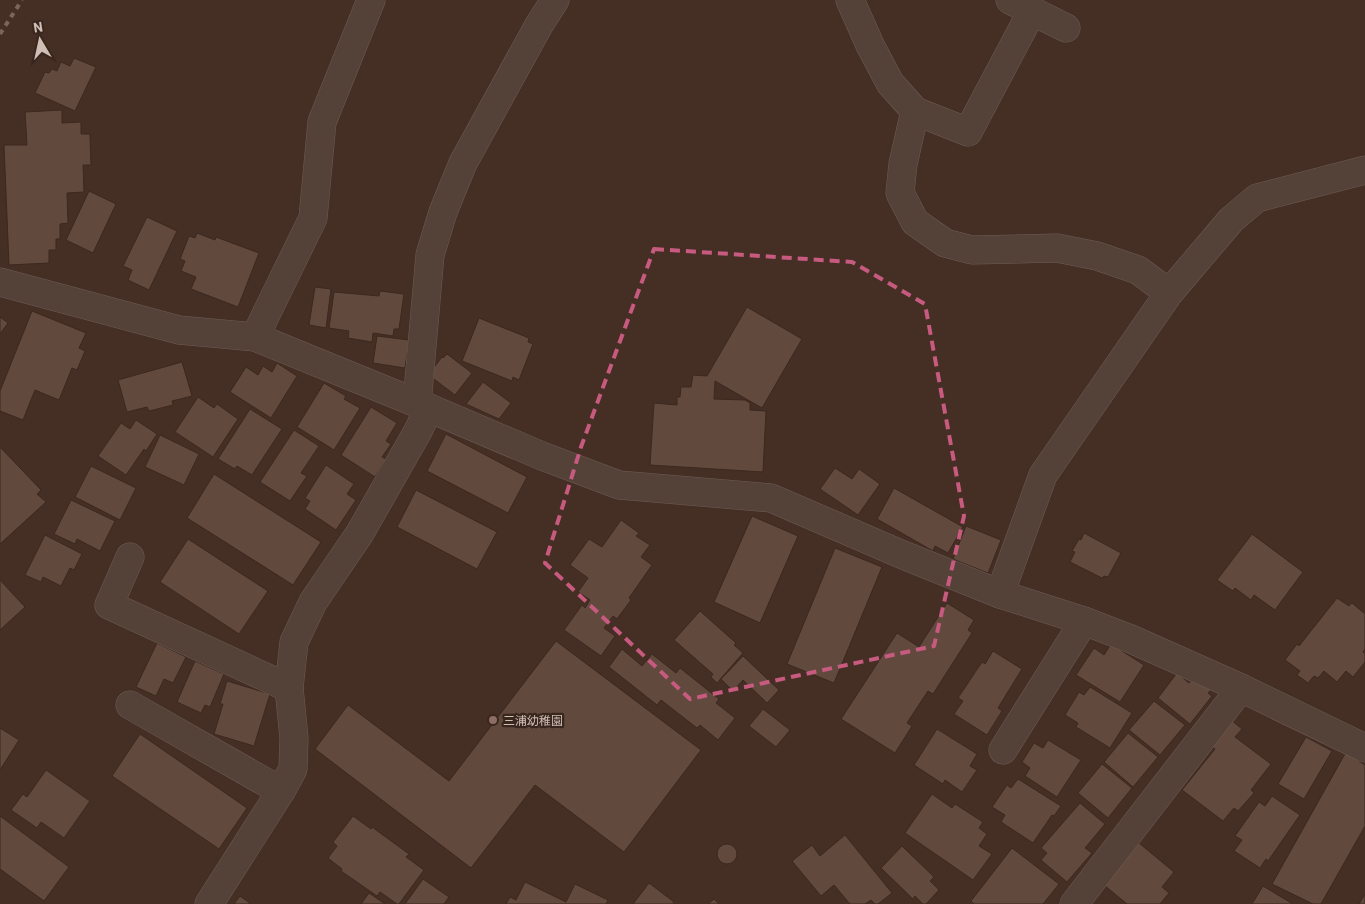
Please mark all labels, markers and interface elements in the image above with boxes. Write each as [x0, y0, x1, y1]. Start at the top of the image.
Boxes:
north arrow [15, 15, 65, 65]
text: N [32, 18, 44, 36]
place label: 三浦幼稚園 [503, 713, 563, 727]
marker: 三浦幼稚園 [487, 714, 499, 726]

